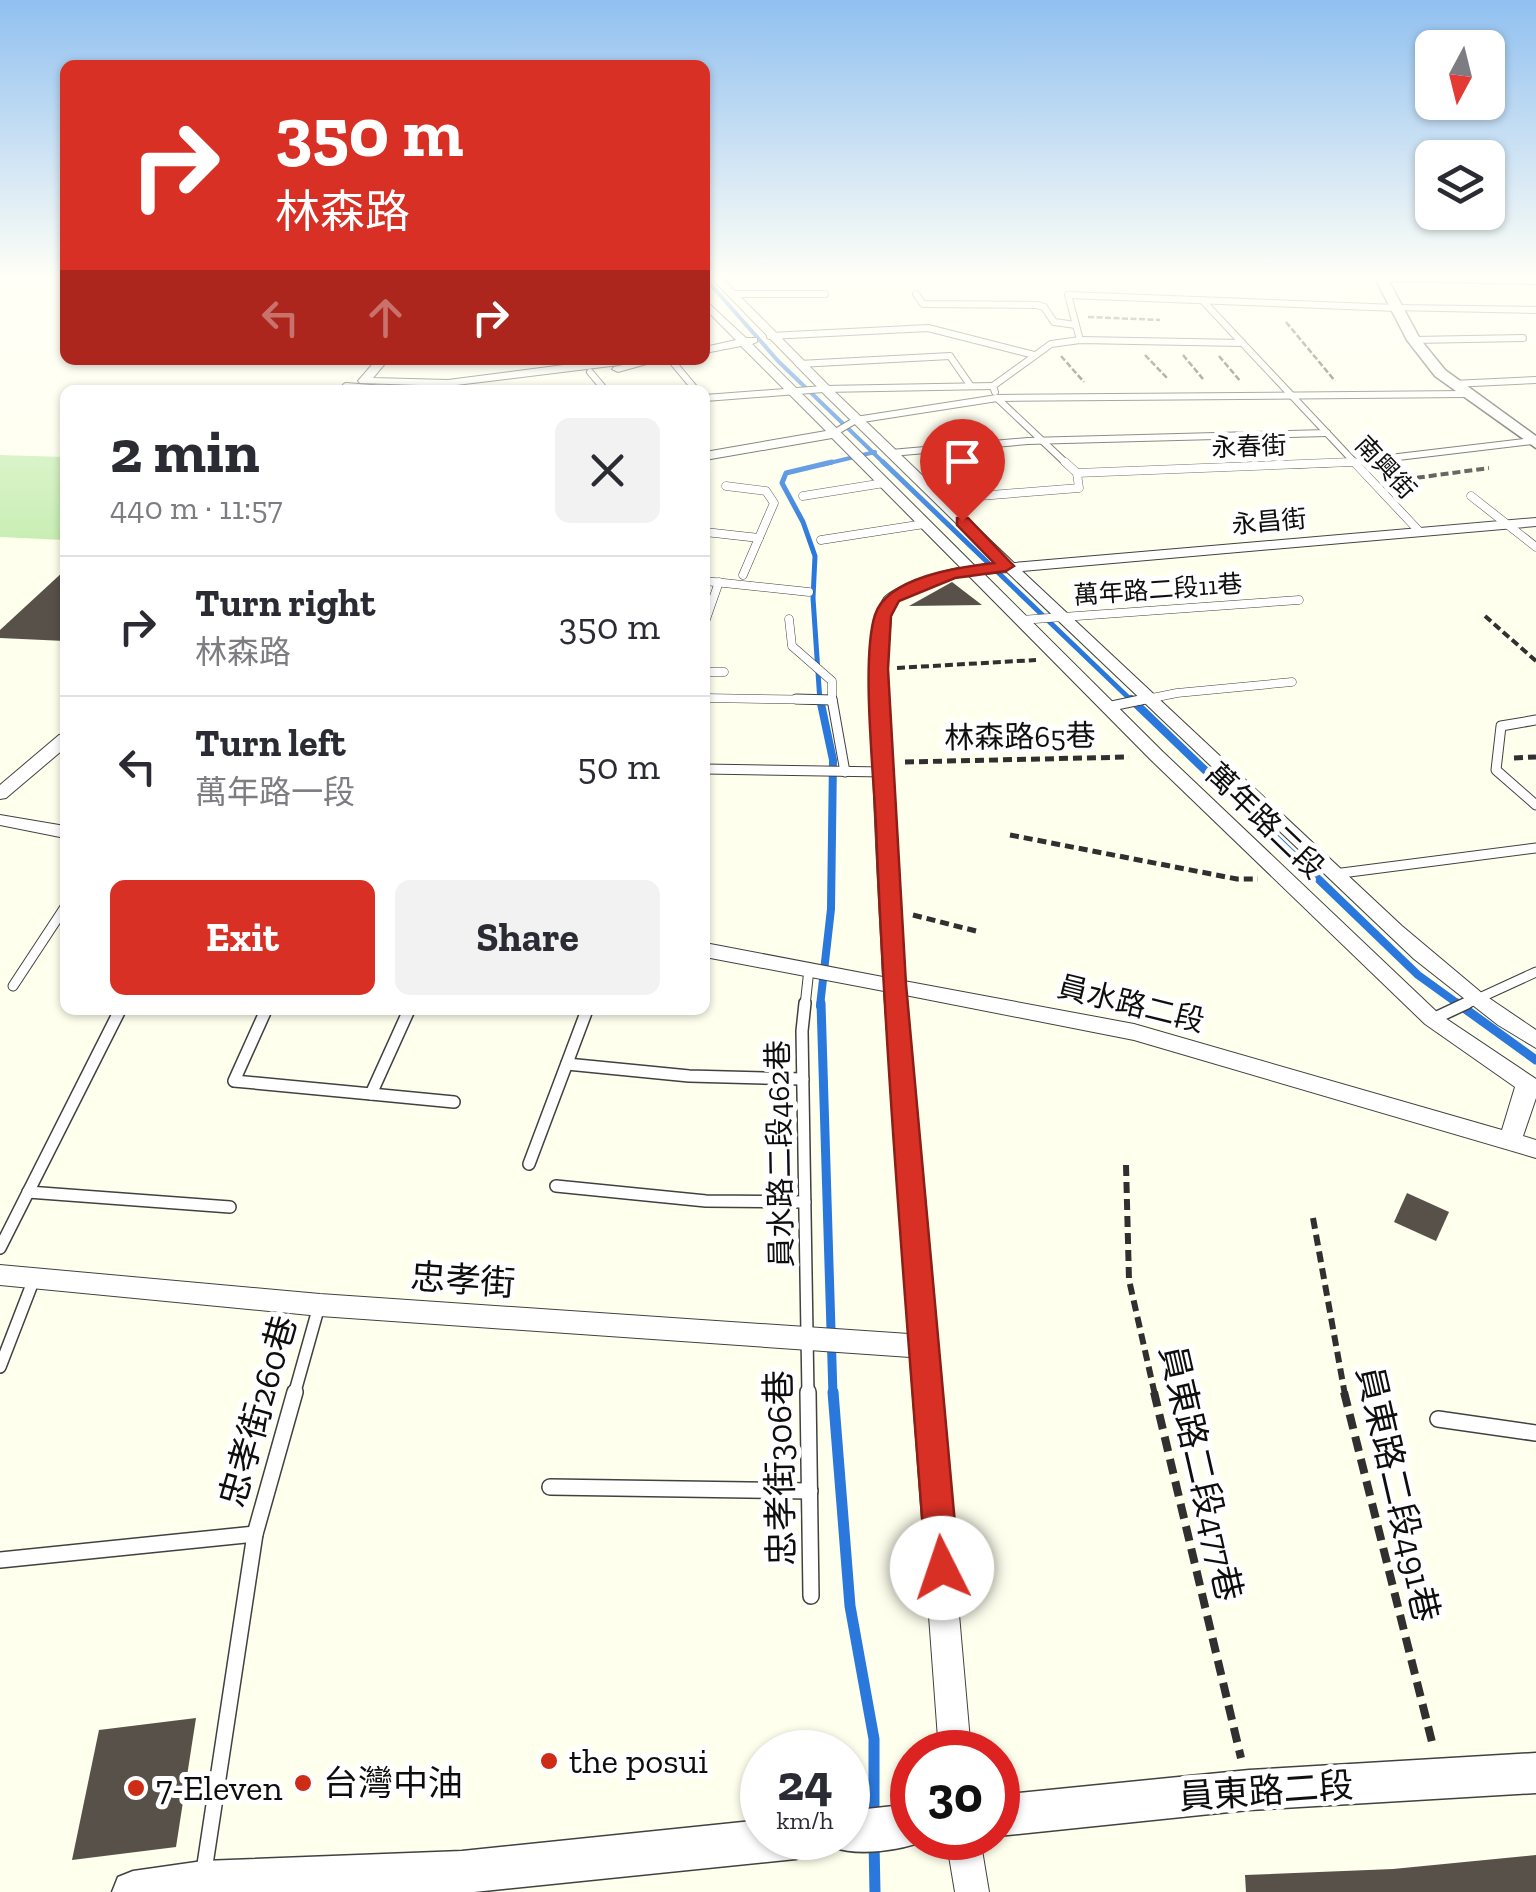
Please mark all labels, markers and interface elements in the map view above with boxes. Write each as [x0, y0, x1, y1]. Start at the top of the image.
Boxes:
north arrow [1415, 30, 1505, 120]
map controls [1415, 30, 1505, 230]
text: 350 m [275, 90, 464, 174]
icon: right [110, 100, 240, 230]
button: layers [1415, 140, 1505, 230]
text: 林森路 [275, 185, 410, 239]
icon: left [253, 290, 308, 345]
icon: ahead [358, 290, 413, 345]
icon: right [463, 290, 518, 345]
text: 2 min [110, 415, 260, 487]
button: close [555, 418, 660, 523]
pin [920, 419, 1005, 522]
street label: 南興街 [1349, 429, 1423, 505]
street label: 永春街 [1211, 430, 1287, 462]
icon: arrive [935, 434, 990, 489]
text: 440 m · 11:57 [110, 489, 283, 527]
street label: 永昌街 [1230, 503, 1308, 539]
street label: 萬年路二段11巷 [1073, 568, 1243, 610]
text: Turn right [195, 580, 375, 626]
icon: right [110, 599, 165, 654]
text: 350 m [559, 603, 660, 649]
text: 林森路 [195, 633, 291, 671]
street label: 林森路65巷 [944, 718, 1096, 756]
text: Turn left [195, 720, 346, 766]
icon: left [110, 739, 165, 794]
text: 50 m [577, 743, 660, 789]
street label: 萬年路二段 [1199, 756, 1331, 886]
text: 萬年路一段 [195, 773, 355, 811]
button: Exit [110, 880, 375, 995]
button: Share [395, 880, 660, 995]
street label: 員水路二段 [1054, 968, 1208, 1040]
street label: 員水路二段462巷 [760, 1040, 800, 1268]
street label: 忠孝街 [409, 1255, 517, 1305]
street label: 忠孝街260巷 [211, 1311, 305, 1511]
street label: 員東路二段477巷 [1151, 1341, 1251, 1605]
street label: 員東路二段491巷 [1348, 1362, 1448, 1626]
street label: 忠孝街306巷 [757, 1370, 803, 1566]
position arrow [890, 1516, 994, 1620]
speed limit sign: 30 [890, 1730, 1020, 1860]
place label: the posui [569, 1740, 708, 1782]
marker: the posui [538, 1750, 560, 1772]
text: 24 [777, 1753, 833, 1813]
place label: 台灣中油 [323, 1762, 463, 1804]
street label: 員東路二段 [1177, 1764, 1355, 1818]
place label: 7-Eleven [156, 1767, 282, 1809]
marker: 台灣中油 [292, 1772, 314, 1794]
marker: 7-Eleven [125, 1777, 147, 1799]
text: km/h [776, 1805, 834, 1835]

